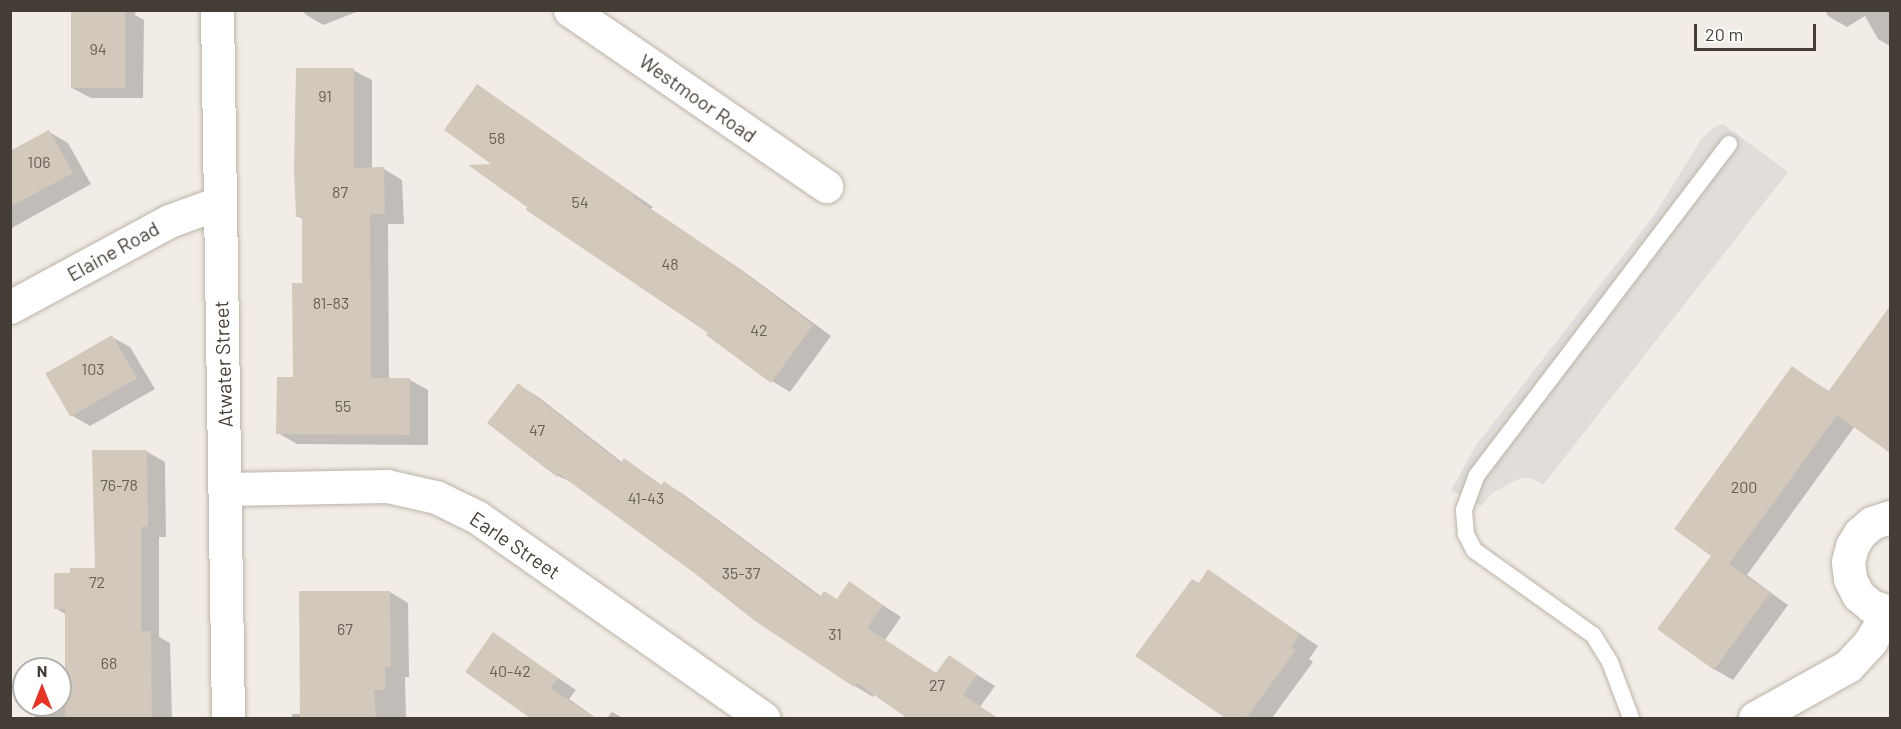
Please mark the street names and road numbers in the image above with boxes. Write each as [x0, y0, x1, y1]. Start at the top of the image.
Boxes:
street label: Westmoor Road [635, 49, 761, 147]
street label: Elaine Road [63, 216, 163, 286]
street label: Atwater Street [209, 300, 237, 428]
street label: Earle Street [465, 506, 565, 584]

